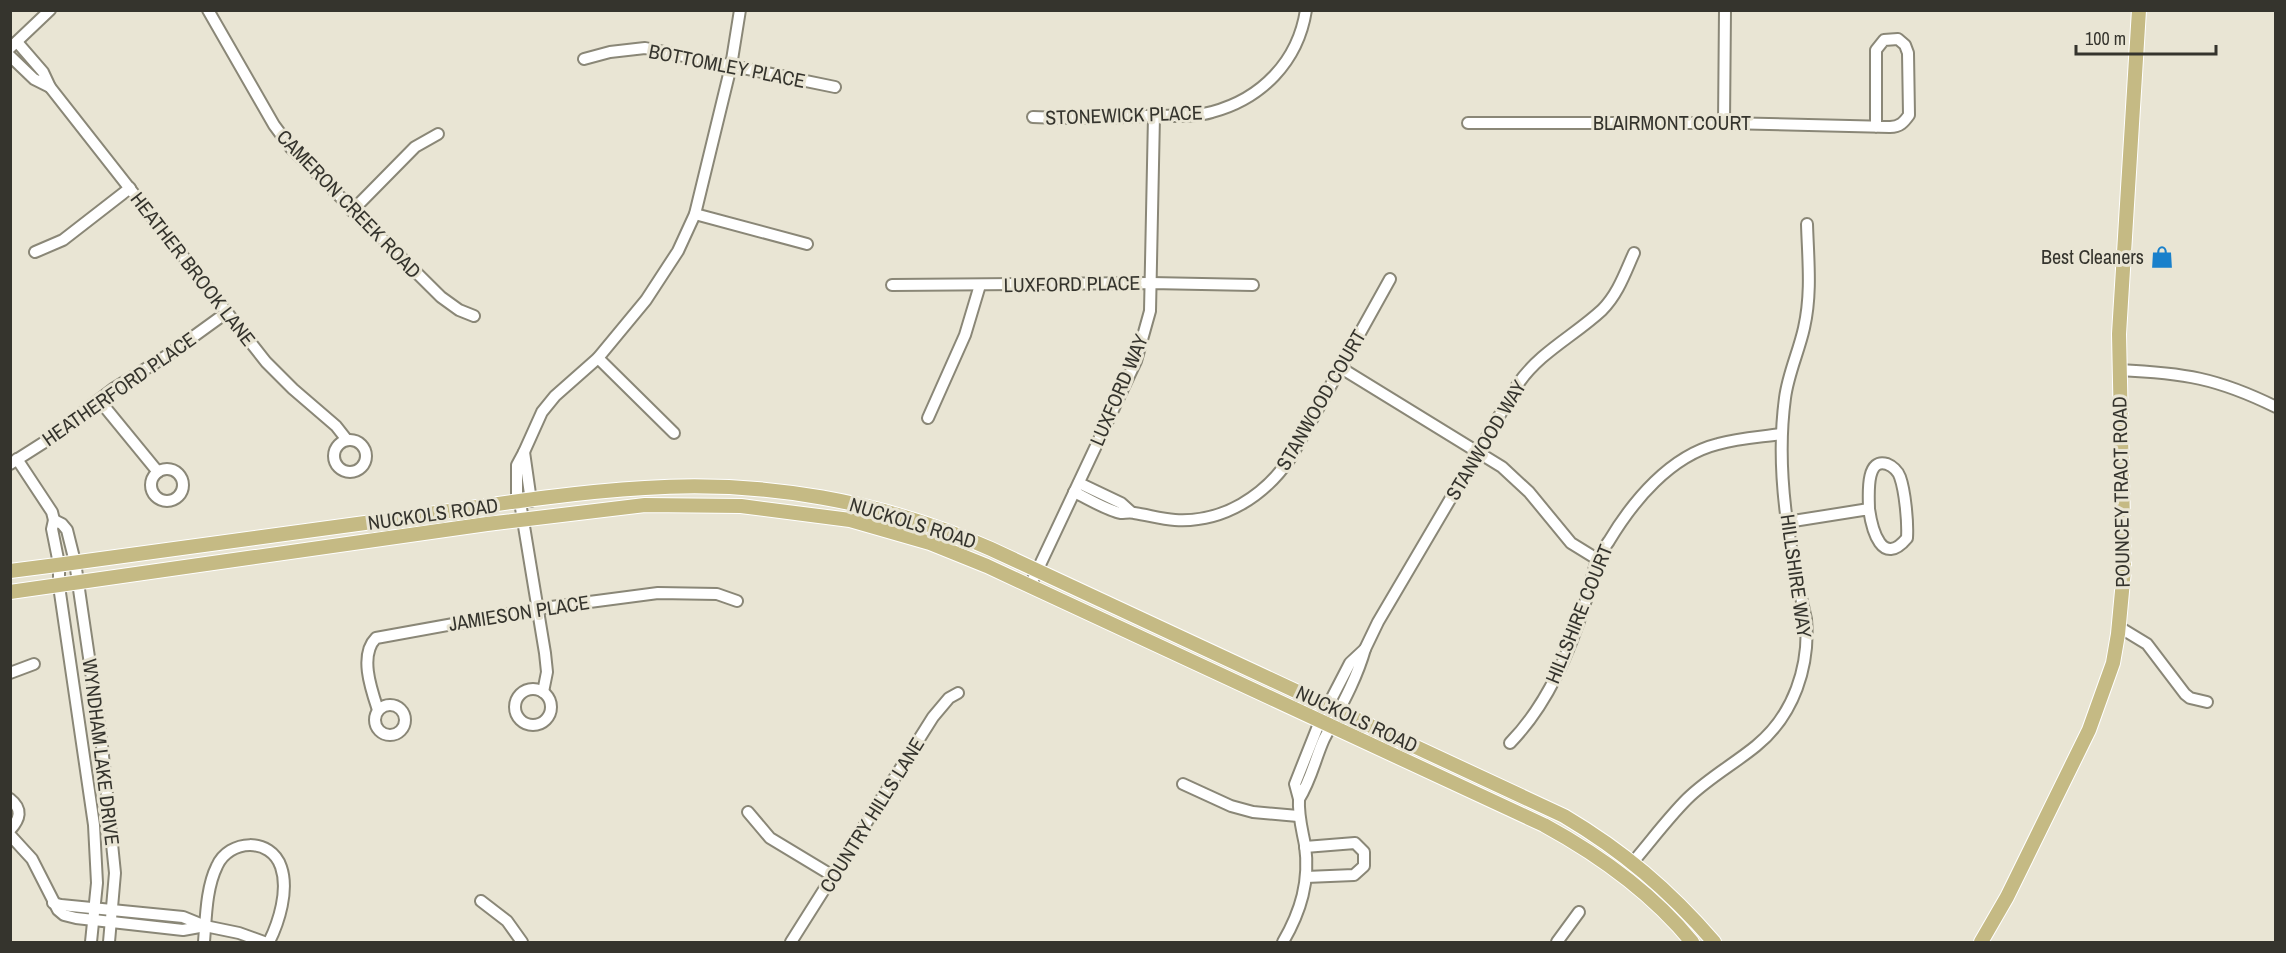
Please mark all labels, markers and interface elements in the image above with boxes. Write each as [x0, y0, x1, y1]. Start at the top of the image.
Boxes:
scale bar [2076, 18, 2216, 56]
text: 100 m [2085, 26, 2126, 51]
street label: BOTTOMLEY PLACE [647, 37, 808, 94]
street label: STONEWICK PLACE [1045, 98, 1203, 131]
street label: BLAIRMONT COURT [1593, 109, 1751, 136]
street label: CAMERON CREEK ROAD [271, 123, 427, 284]
street label: HEATHER BROOK LANE [125, 186, 262, 351]
place label: Best Cleaners [2041, 243, 2144, 270]
shop icon: Best Cleaners [2149, 244, 2175, 270]
street label: LUXFORD PLACE [1003, 269, 1141, 298]
street label: HEATHERFORD PLACE [36, 325, 201, 452]
street label: STANWOOD COURT [1269, 325, 1372, 475]
street label: LUXFORD WAY [1083, 330, 1154, 450]
street label: STANWOOD WAY [1439, 375, 1532, 505]
street label: POUNCEY TRACT ROAD [2105, 396, 2136, 588]
street label: NUCKOLS ROAD [846, 490, 980, 555]
street label: NUCKOLS ROAD [366, 491, 500, 536]
street label: HILLSHIRE WAY [1774, 512, 1819, 640]
street label: HILLSHIRE COURT [1538, 540, 1619, 687]
street label: JAMIESON PLACE [447, 588, 591, 637]
street label: WYNDHAM LAKE DRIVE [77, 657, 126, 847]
street label: NUCKOLS ROAD [1292, 679, 1422, 759]
street label: COUNTRY HILLS LANE [813, 732, 930, 897]

